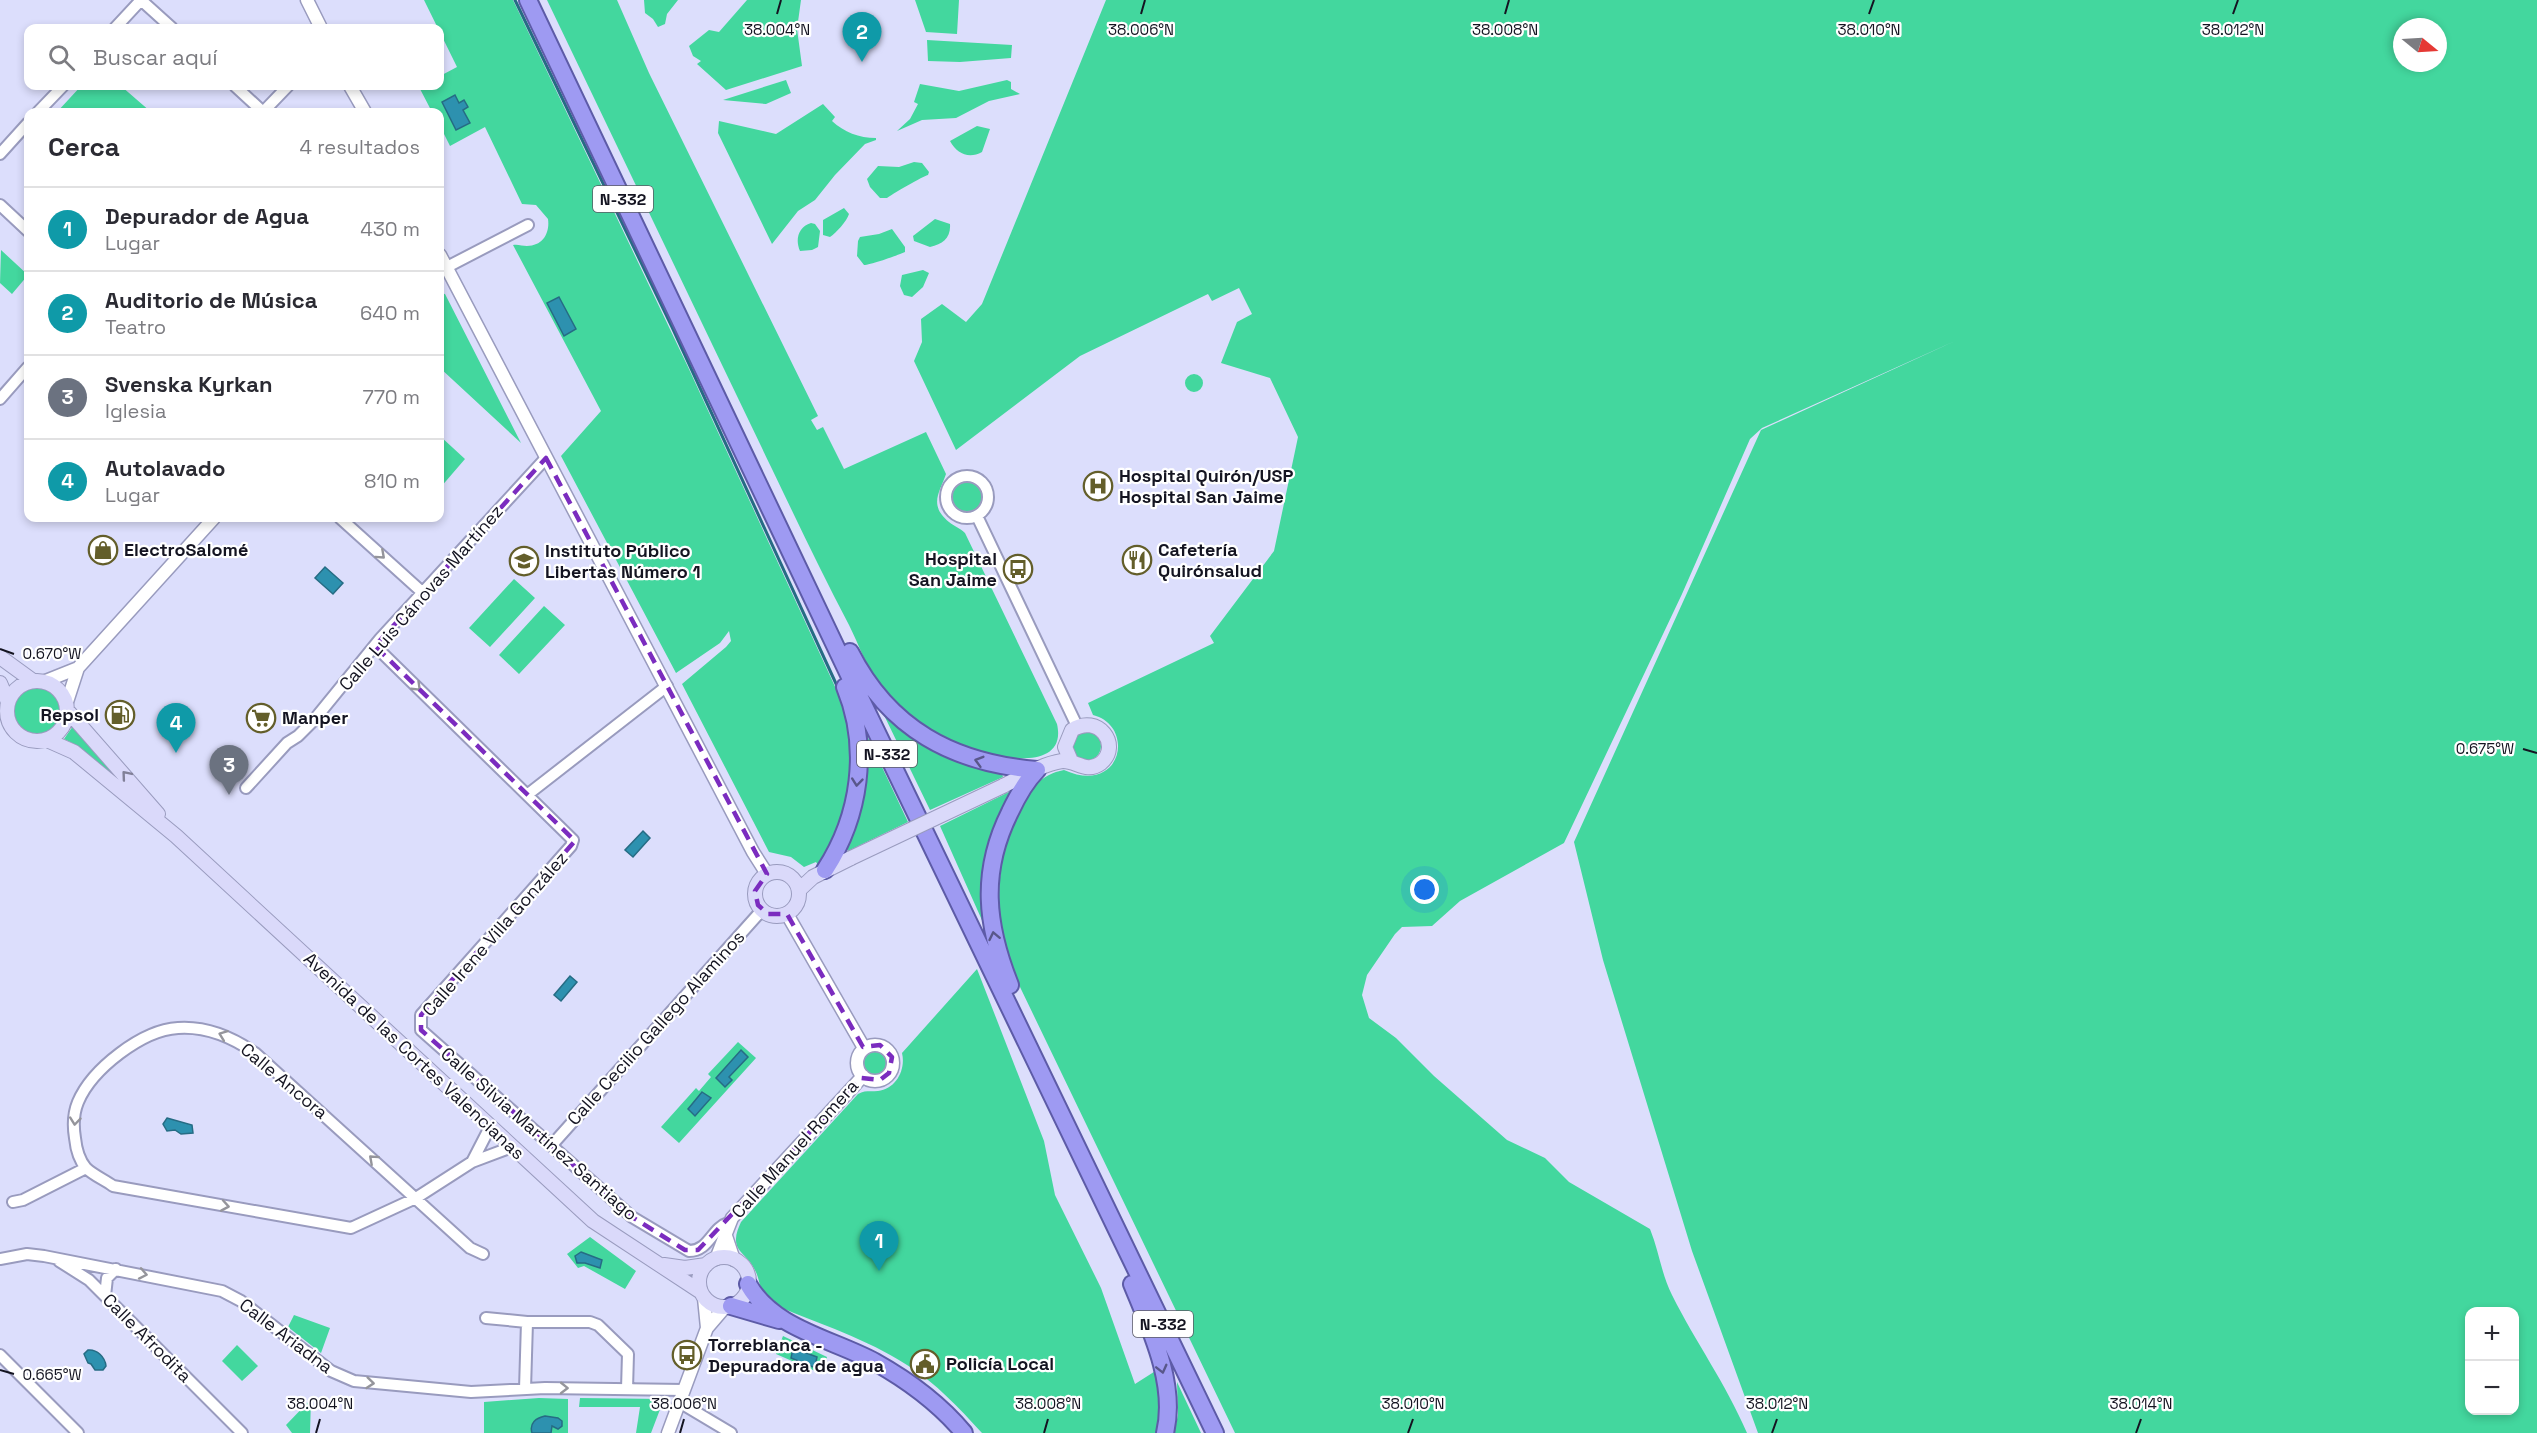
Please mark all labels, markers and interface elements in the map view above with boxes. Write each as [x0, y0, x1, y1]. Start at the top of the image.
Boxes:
pin: 2 [842, 13, 882, 62]
north arrow [2393, 18, 2447, 72]
text: 38.004°N [744, 20, 810, 39]
text: 38.006°N [1108, 20, 1174, 39]
text: 38.008°N [1472, 20, 1538, 39]
text: 38.010°N [1837, 20, 1901, 39]
text: 38.012°N [2202, 20, 2264, 39]
search box [24, 24, 444, 90]
icon: search [45, 41, 78, 74]
text: Buscar aquí [93, 43, 218, 71]
text: Cerca [48, 130, 120, 164]
text: 4 resultados [300, 134, 420, 160]
road number: N-332 [593, 186, 653, 212]
text: Depurador de Agua [105, 202, 309, 230]
text: 1 [63, 216, 72, 242]
text: 430 m [360, 216, 420, 242]
text: Lugar [105, 230, 160, 256]
text: Auditorio de Música [105, 286, 317, 314]
text: 2 [62, 300, 73, 326]
text: 640 m [360, 300, 420, 326]
text: Teatro [105, 314, 166, 340]
text: Svenska Kyrkan [105, 370, 273, 398]
text: 3 [61, 384, 74, 410]
text: 770 m [362, 384, 420, 410]
text: Iglesia [105, 398, 166, 424]
text: Autolavado [105, 454, 225, 482]
place label: Hospital Quirón/USP Hospital San Jaime [1119, 464, 1293, 508]
text: 4 [61, 468, 74, 494]
text: 810 m [364, 468, 420, 494]
hospital icon: Hospital Quirón/USP Hospital San Jaime [1082, 470, 1114, 502]
text: Lugar [105, 482, 160, 508]
street label: Calle Luis Cánovas Martínez [334, 500, 508, 695]
shop icon: ElectroSalomé [87, 534, 119, 566]
place label: ElectroSalomé [124, 538, 248, 561]
place label: Cafetería Quirónsalud [1158, 538, 1262, 582]
place label: Instituto Público Libertas Número 1 [545, 539, 701, 583]
restaurant icon: Cafetería Quirónsalud [1121, 544, 1153, 576]
school or university icon: Instituto Público Libertas Número 1 [508, 545, 540, 577]
place label: Hospital San Jaime [909, 547, 997, 591]
one-way arrow [374, 548, 385, 559]
bus stop icon: Hospital San Jaime [1002, 553, 1034, 585]
text: 0.670°W [23, 644, 81, 663]
one-way arrow [409, 679, 420, 690]
fuel station icon: Repsol [104, 699, 136, 731]
supermarket icon: Manper [245, 702, 277, 734]
place label: Repsol [41, 703, 99, 726]
pin: 4 [156, 704, 195, 753]
place label: Manper [282, 706, 348, 729]
text: 0.675°W [2456, 739, 2514, 758]
road number: N-332 [857, 741, 917, 767]
pin: 3 [210, 746, 248, 795]
one-way arrow [974, 756, 985, 768]
one-way arrow [122, 771, 133, 782]
one-way arrow [851, 777, 864, 786]
street label: Calle Irene Villa González [417, 847, 572, 1021]
your location [1410, 875, 1439, 904]
street label: Calle Cecilio Gallego Alaminos [562, 925, 749, 1130]
one-way arrow [988, 932, 1001, 942]
street label: Avenida de las Cortes Valencianas [299, 947, 530, 1164]
one-way arrow [218, 1030, 229, 1043]
street label: Calle Ancora [236, 1037, 333, 1124]
street label: Calle Silvia Martínez Santiago [436, 1042, 642, 1225]
street label: Calle Manuel Romera [726, 1074, 863, 1223]
one-way arrow [69, 1117, 82, 1126]
one-way arrow [369, 1155, 380, 1166]
one-way arrow [220, 1199, 229, 1211]
pin: 1 [860, 1222, 898, 1271]
one-way arrow [137, 1267, 147, 1280]
street label: Calle Afrodita [98, 1288, 197, 1387]
street label: Calle Ariadna [235, 1293, 338, 1378]
map controls [2465, 1307, 2519, 1415]
button: + [2465, 1307, 2519, 1361]
road number: N-332 [1133, 1311, 1193, 1337]
place label: Torreblanca - Depuradora de agua [708, 1333, 885, 1377]
bus stop icon: Torreblanca - Depuradora de agua [671, 1339, 703, 1371]
public building icon: Policía Local [909, 1348, 941, 1380]
place label: Policía Local [946, 1352, 1054, 1375]
button: − [2465, 1361, 2519, 1415]
one-way arrow [1154, 1364, 1167, 1374]
text: 0.665°W [22, 1365, 82, 1384]
one-way arrow [365, 1376, 375, 1389]
one-way arrow [560, 1382, 569, 1394]
text: 38.004°N [287, 1394, 353, 1413]
text: 38.006°N [651, 1394, 717, 1413]
text: 38.008°N [1015, 1394, 1081, 1413]
text: 38.010°N [1381, 1394, 1445, 1413]
text: 38.012°N [1746, 1394, 1808, 1413]
text: 38.014°N [2110, 1394, 2172, 1413]

